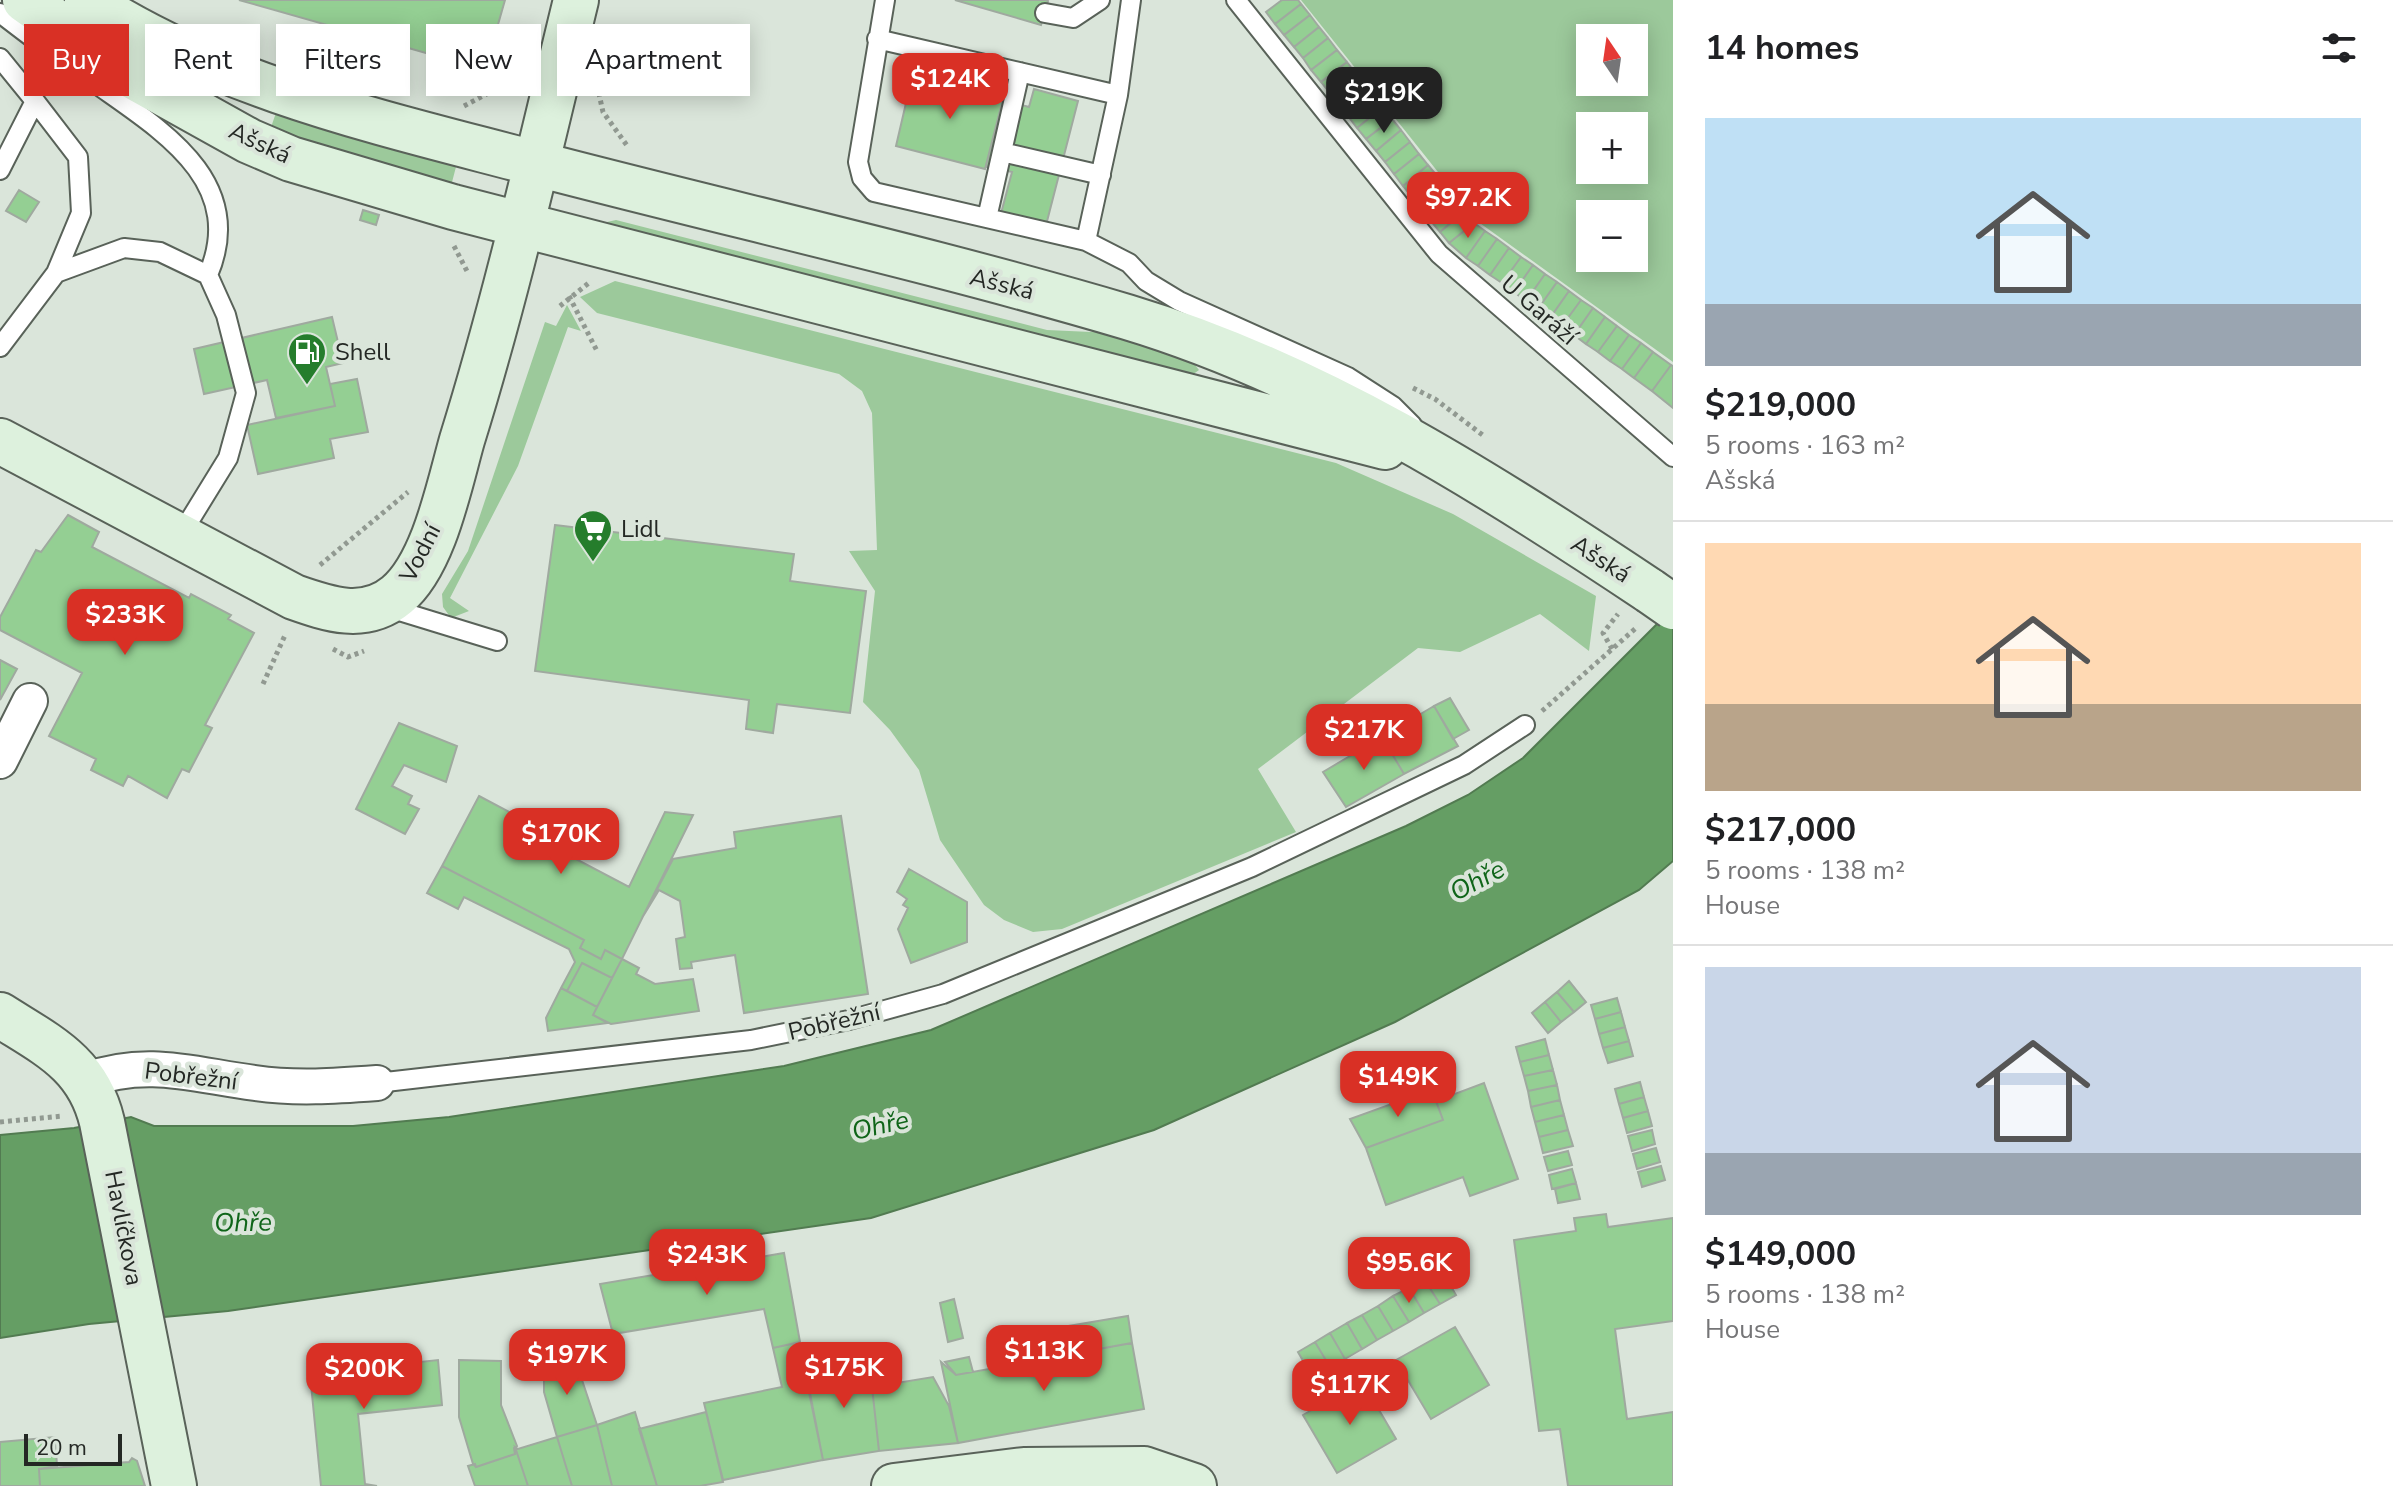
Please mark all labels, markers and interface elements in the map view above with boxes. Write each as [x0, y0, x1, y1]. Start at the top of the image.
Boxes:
chip: Buy [24, 24, 129, 96]
chip: Rent [145, 24, 260, 96]
chip: Filters [276, 24, 410, 96]
chip: New [426, 24, 541, 96]
chip: Apartment [557, 24, 750, 96]
north arrow [1576, 24, 1648, 96]
map controls [1576, 24, 1648, 272]
text: 14 homes [1705, 25, 1859, 71]
icon: filters [2317, 26, 2361, 70]
pin: $124K [894, 53, 1006, 121]
text: $124K [910, 61, 990, 96]
pin: $219K [1328, 67, 1440, 135]
text: $219K [1344, 75, 1424, 110]
button: + [1576, 112, 1648, 184]
street label: Ašská [224, 115, 296, 171]
icon: home [1961, 170, 2105, 314]
pin: $97.2K [1403, 172, 1533, 240]
text: $97.2K [1425, 180, 1511, 215]
button: − [1576, 200, 1648, 272]
street label: Ašská [967, 261, 1037, 307]
street label: U Garáží [1494, 268, 1585, 353]
fuel station icon: Shell [286, 331, 328, 386]
place label: Shell [335, 336, 390, 368]
text: $219,000 [1705, 382, 1856, 428]
text: 5 rooms · 163 m² [1705, 428, 1905, 463]
text: Ašská [1705, 463, 1775, 498]
supermarket icon: Lidl [572, 508, 614, 563]
place label: Lidl [621, 513, 661, 545]
street label: Vodní [391, 517, 449, 589]
street label: Ašská [1565, 528, 1637, 590]
pin: $233K [69, 589, 181, 657]
icon: home [1961, 595, 2105, 739]
text: $233K [85, 597, 165, 632]
pin: $217K [1308, 704, 1420, 772]
text: $217K [1324, 712, 1404, 747]
text: $217,000 [1705, 807, 1856, 853]
pin: $170K [505, 808, 617, 876]
text: $170K [521, 816, 601, 851]
water label: Ohře [1444, 851, 1511, 909]
text: 5 rooms · 138 m² [1705, 853, 1905, 888]
text: House [1705, 888, 1780, 923]
street label: Pobřežní [785, 996, 885, 1048]
icon: home [1961, 1019, 2105, 1163]
pin: $149K [1342, 1051, 1454, 1119]
street label: Pobřežní [143, 1054, 241, 1098]
text: $149K [1358, 1059, 1438, 1094]
water label: Ohře [848, 1102, 912, 1149]
street label: Havlíčkova [97, 1168, 151, 1288]
water label: Ohře [214, 1204, 272, 1241]
pin: $243K [651, 1229, 763, 1297]
text: $149,000 [1705, 1231, 1856, 1277]
text: $243K [667, 1237, 747, 1272]
pin: $95.6K [1344, 1237, 1474, 1305]
text: $95.6K [1366, 1245, 1452, 1280]
text: 5 rooms · 138 m² [1705, 1277, 1905, 1312]
text: House [1705, 1312, 1780, 1347]
pin: $113K [988, 1325, 1100, 1393]
pin: $197K [511, 1329, 623, 1397]
text: $113K [1004, 1333, 1084, 1368]
text: $197K [527, 1337, 607, 1372]
pin: $175K [788, 1342, 900, 1410]
pin: $200K [308, 1343, 420, 1411]
text: $175K [804, 1350, 884, 1385]
text: $200K [324, 1351, 404, 1386]
pin: $117K [1294, 1359, 1406, 1427]
text: $117K [1310, 1367, 1390, 1402]
scale bar [24, 1430, 122, 1466]
text: 20 m [36, 1433, 87, 1463]

